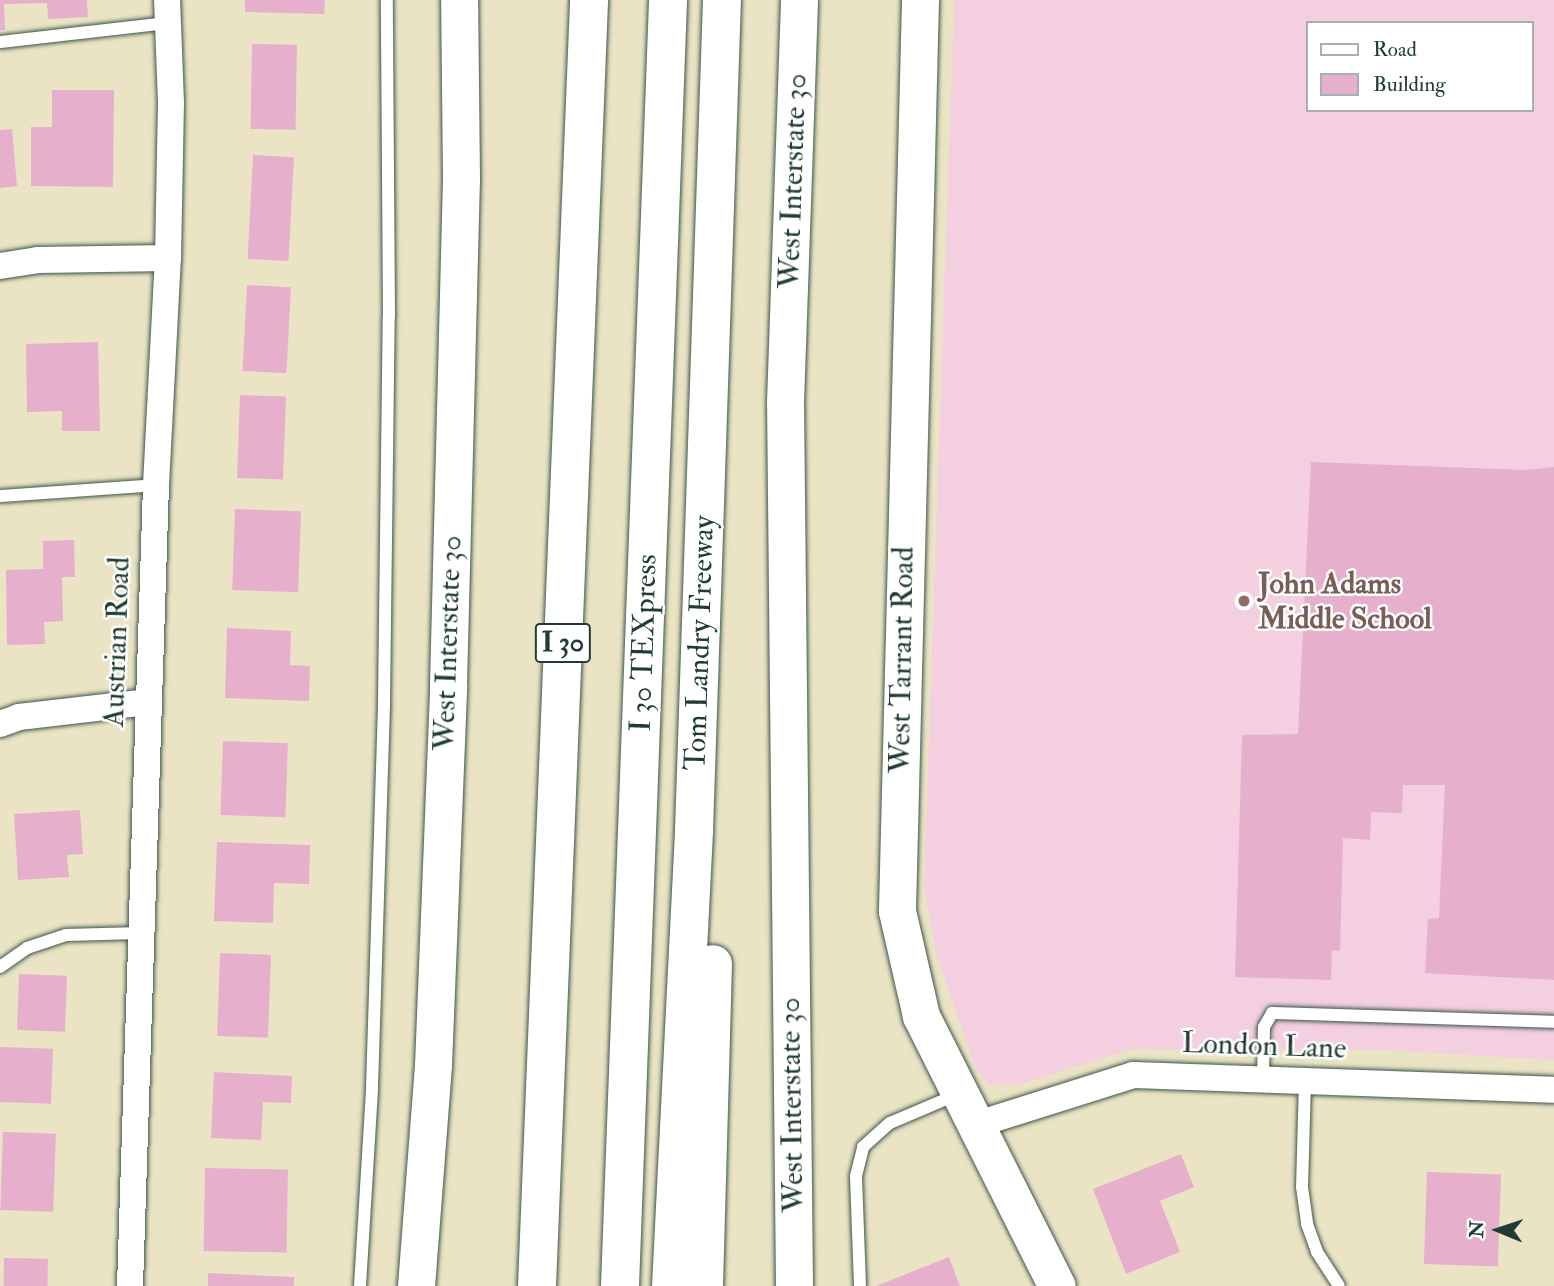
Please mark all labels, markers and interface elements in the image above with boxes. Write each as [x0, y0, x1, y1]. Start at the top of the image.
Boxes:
legend [1306, 21, 1533, 112]
text: Road [1373, 36, 1417, 63]
text: Building [1373, 71, 1446, 98]
street label: West Interstate 30 [771, 73, 815, 289]
street label: Tom Landry Freeway [678, 515, 722, 771]
street label: West Interstate 30 [426, 535, 470, 751]
street label: West Tarrant Road [882, 546, 922, 774]
street label: I 30 TEXpress [623, 554, 665, 732]
street label: Austrian Road [96, 556, 138, 728]
place label: John Adams Middle School [1258, 566, 1432, 636]
marker: John Adams Middle School [1236, 593, 1252, 609]
road number: I 30 [533, 618, 593, 668]
street label: West Interstate 30 [772, 997, 812, 1213]
street label: London Lane [1181, 1025, 1347, 1067]
north arrow [1463, 1195, 1533, 1265]
text: N [1465, 1220, 1489, 1238]

